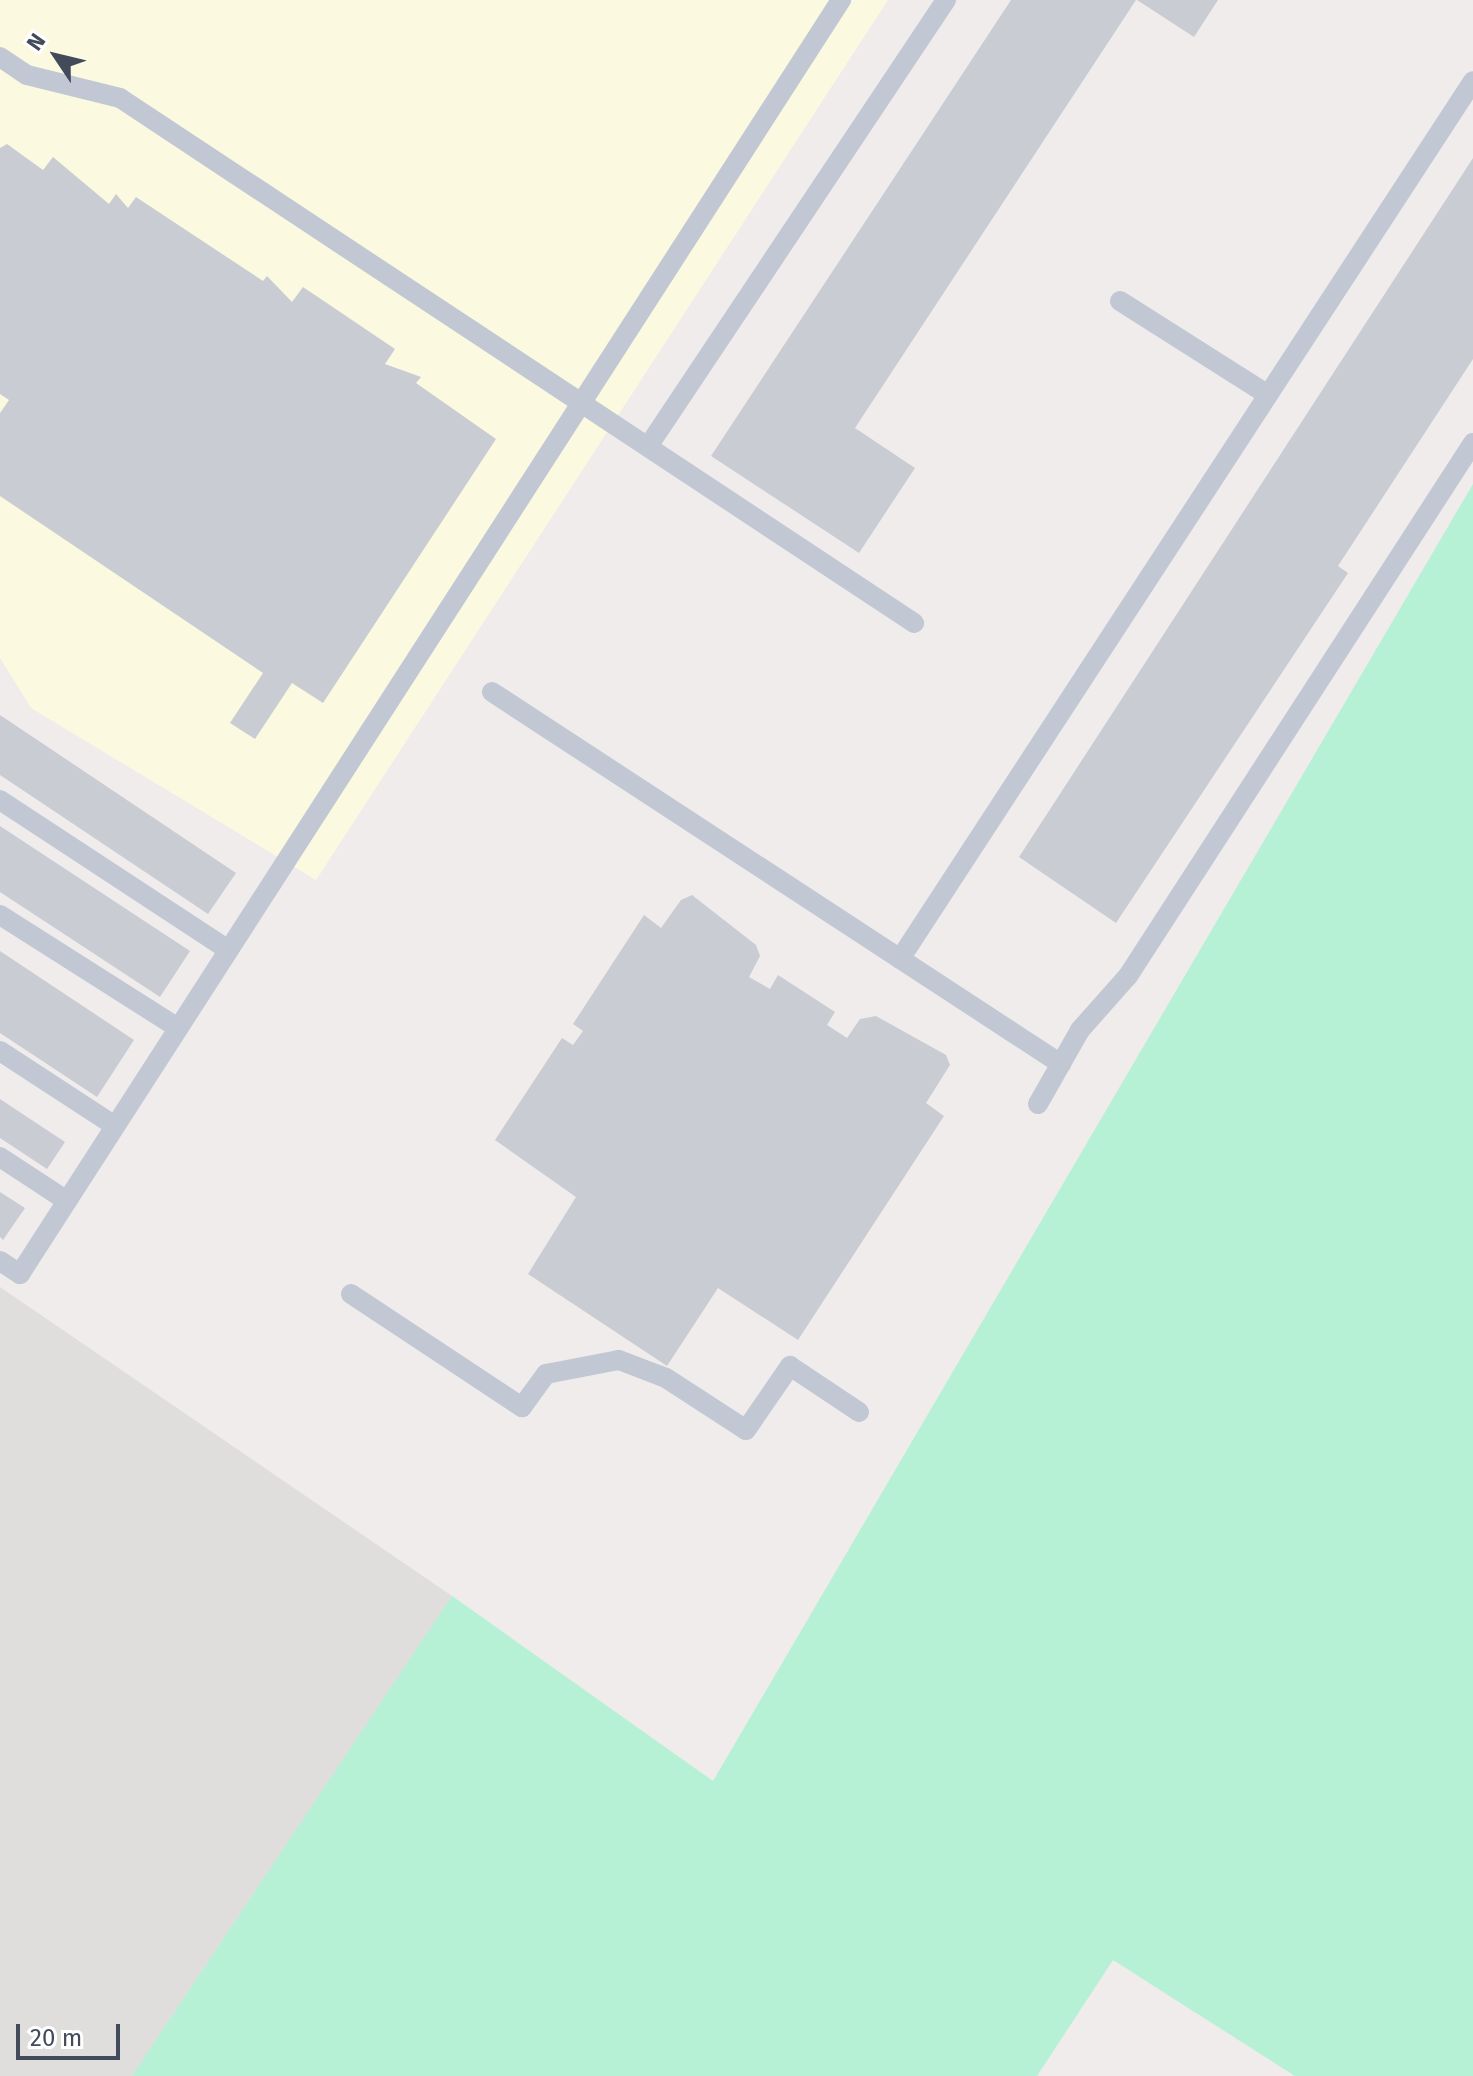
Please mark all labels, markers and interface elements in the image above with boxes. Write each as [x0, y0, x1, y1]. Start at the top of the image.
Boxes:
north arrow [16, 16, 96, 96]
text: N [21, 28, 51, 56]
scale bar [20, 2008, 124, 2058]
text: 20 m [30, 2024, 82, 2052]

